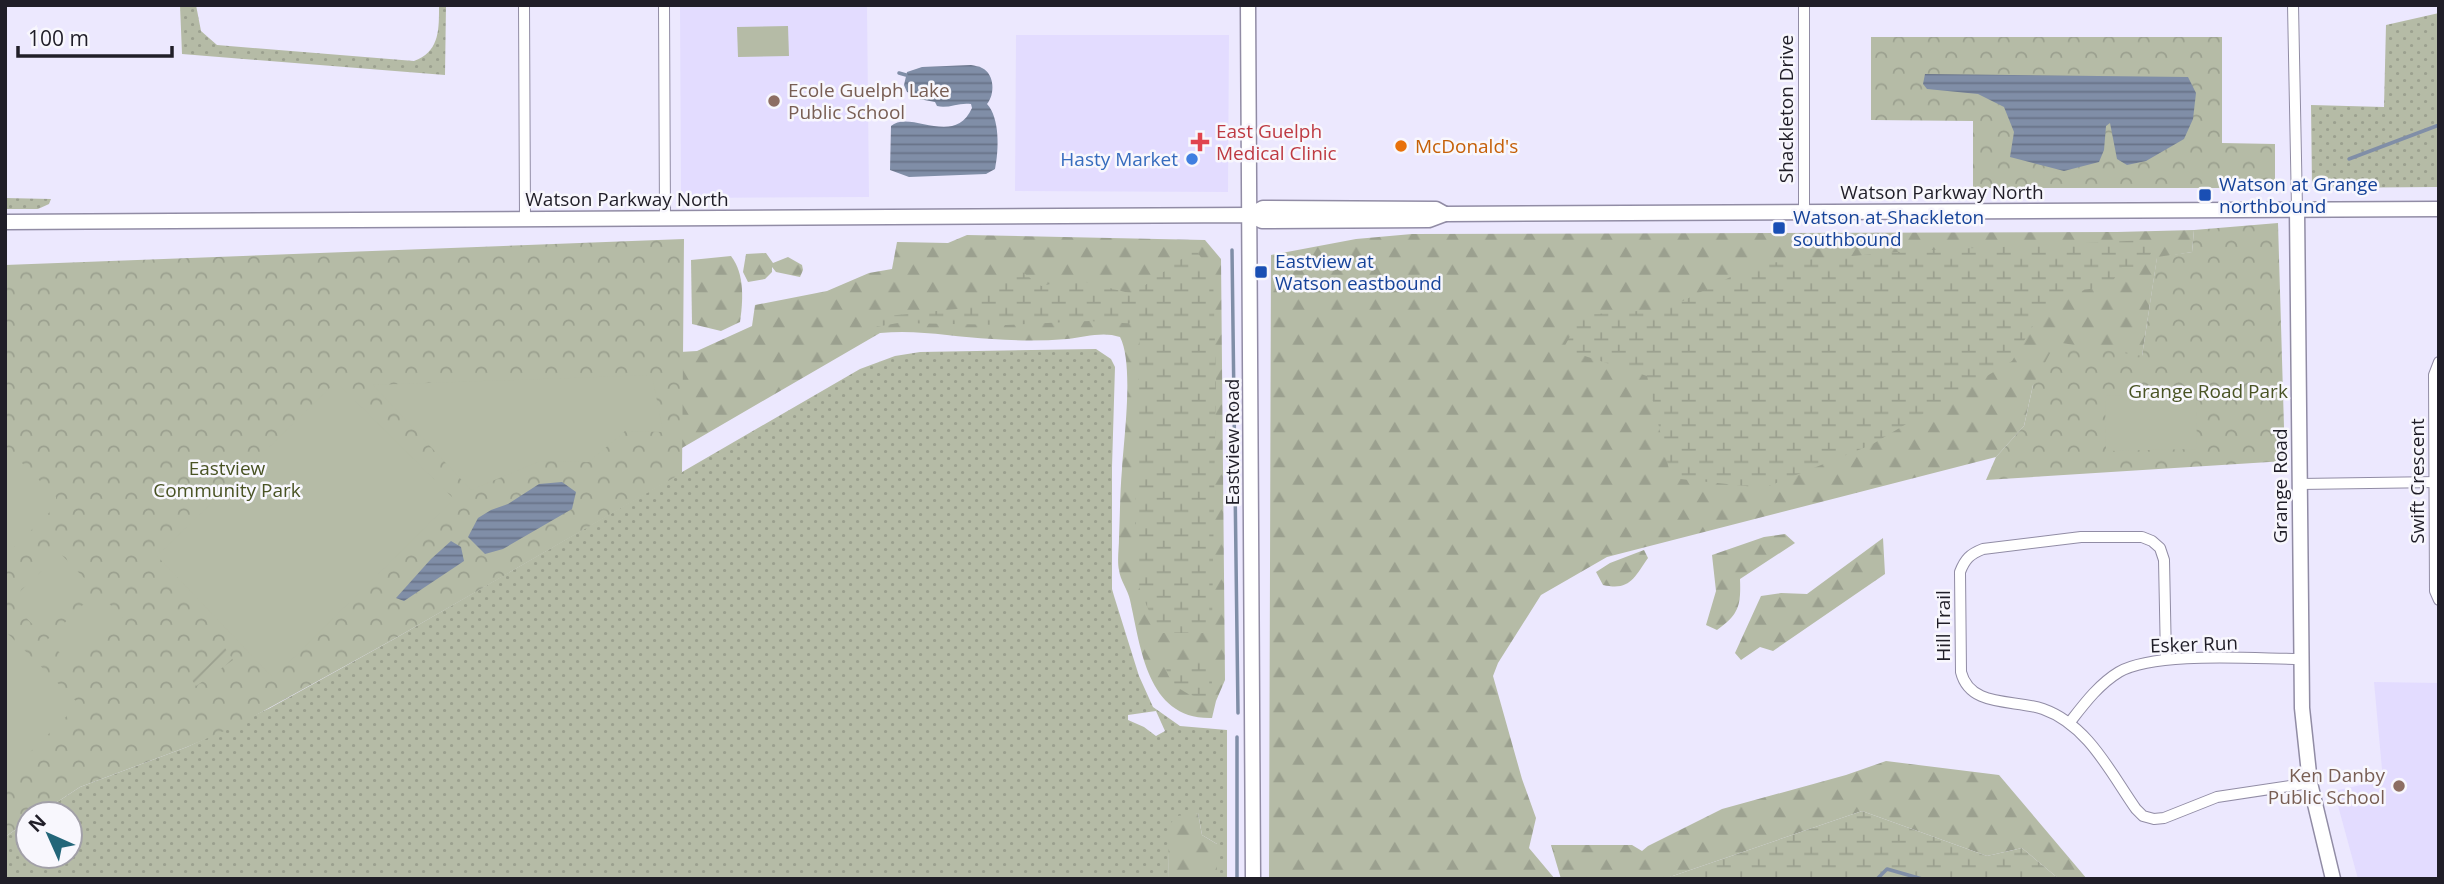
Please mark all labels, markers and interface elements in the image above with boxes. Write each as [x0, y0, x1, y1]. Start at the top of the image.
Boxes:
scale bar [18, 14, 172, 58]
text: 100 m [28, 24, 89, 52]
street label: Shackleton Drive [1773, 35, 1799, 183]
place label: Ecole Guelph Lake Public School [788, 77, 950, 125]
marker: Ecole Guelph Lake Public School [766, 93, 782, 109]
place label: East Guelph Medical Clinic [1216, 118, 1337, 166]
marker: East Guelph Medical Clinic [1190, 132, 1210, 152]
place label: McDonald's [1415, 133, 1518, 159]
marker: McDonald's [1393, 138, 1409, 154]
place label: Hasty Market [1060, 146, 1178, 172]
marker: Hasty Market [1184, 151, 1200, 167]
place label: Watson at Grange northbound [2219, 171, 2378, 219]
street label: Watson Parkway North [1840, 179, 2044, 205]
street label: Watson Parkway North [525, 186, 729, 212]
marker: Watson at Grange northbound [2197, 187, 2213, 203]
place label: Watson at Shackleton southbound [1793, 204, 1984, 252]
marker: Watson at Shackleton southbound [1771, 220, 1787, 236]
place label: Eastview at Watson eastbound [1275, 248, 1442, 296]
marker: Eastview at Watson eastbound [1253, 264, 1269, 280]
park label: Grange Road Park [2128, 378, 2288, 404]
street label: Eastview Road [1219, 379, 1245, 505]
street label: Swift Crescent [2404, 418, 2430, 544]
street label: Grange Road [2267, 428, 2293, 544]
park label: Eastview Community Park [153, 455, 301, 503]
street label: Hill Trail [1930, 590, 1956, 662]
street label: Esker Run [2150, 629, 2238, 659]
place label: Ken Danby Public School [2268, 762, 2385, 810]
marker: Ken Danby Public School [2391, 778, 2407, 794]
north arrow [14, 800, 84, 870]
text: N [22, 808, 52, 838]

